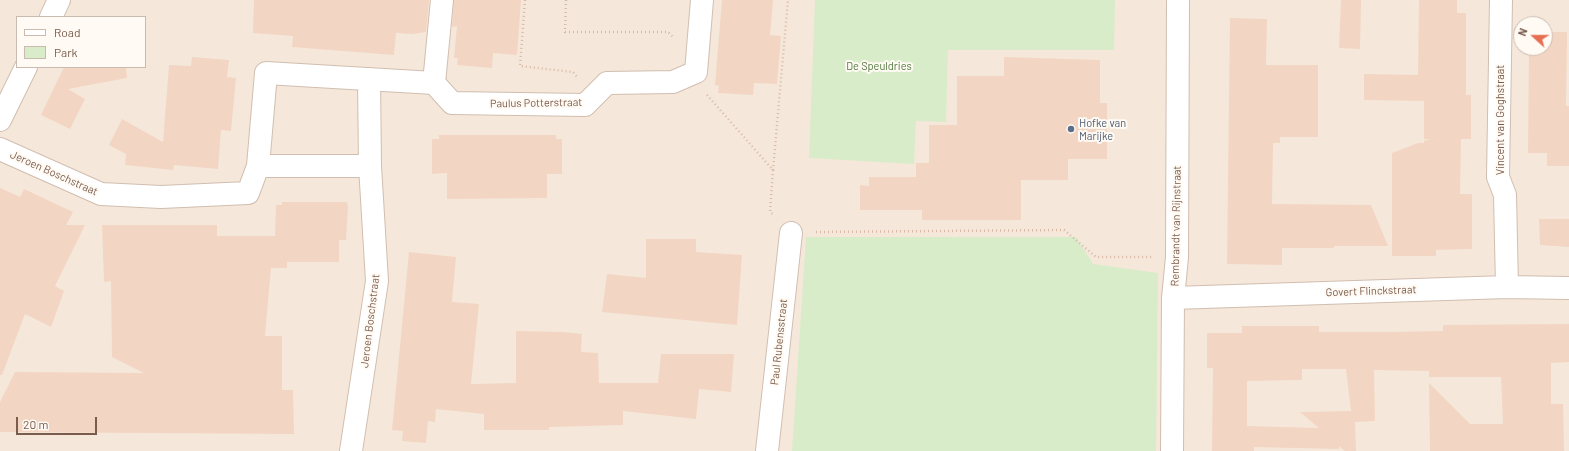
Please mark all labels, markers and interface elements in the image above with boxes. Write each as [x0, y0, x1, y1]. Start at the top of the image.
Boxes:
legend [16, 16, 146, 68]
north arrow [1513, 16, 1553, 56]
text: Road [54, 25, 81, 39]
text: N [1515, 26, 1530, 38]
text: Park [54, 45, 78, 59]
park label: De Speuldries [846, 59, 912, 73]
street label: Vincent van Goghstraat [1493, 65, 1507, 175]
street label: Paulus Potterstraat [490, 96, 582, 110]
place label: Hofke van Marijke [1079, 116, 1126, 142]
marker: Hofke van Marijke [1066, 124, 1076, 134]
street label: Jeroen Boschstraat [8, 148, 100, 198]
street label: Rembrandt van Rijnstraat [1168, 165, 1184, 287]
street label: Jeroen Boschstraat [358, 273, 382, 369]
street label: Govert Flinckstraat [1325, 283, 1417, 299]
street label: Paul Rubensstraat [768, 298, 790, 386]
scale bar [18, 409, 99, 435]
text: 20 m [23, 417, 49, 431]

